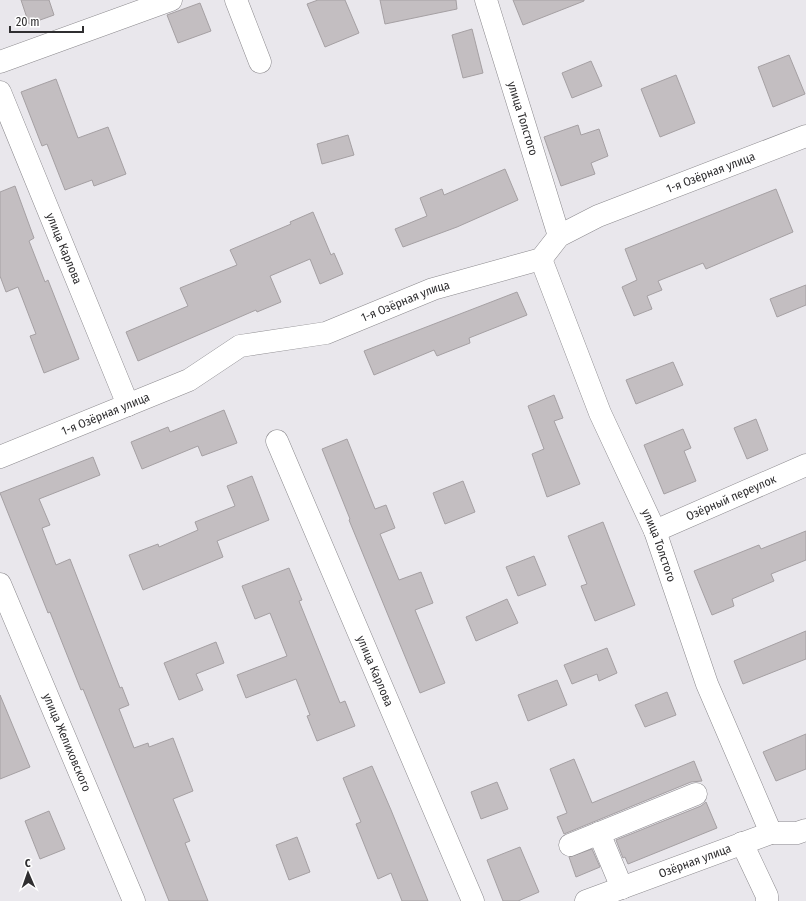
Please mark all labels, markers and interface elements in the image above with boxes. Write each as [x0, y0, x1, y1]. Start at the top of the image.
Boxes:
scale bar [10, 8, 83, 34]
text: 20 m [16, 15, 40, 29]
street label: улица Толстого [505, 80, 541, 157]
street label: 1-я Озёрная улица [664, 149, 757, 196]
street label: улица Карлова [43, 211, 85, 286]
street label: 1-я Озёрная улица [359, 278, 451, 325]
street label: 1-я Озёрная улица [59, 390, 152, 438]
street label: Озёрный переулок [684, 472, 778, 524]
street label: улица Толстого [639, 507, 679, 584]
street label: улица Карлова [354, 633, 396, 709]
street label: улица Желиховского [40, 691, 94, 794]
street label: Озёрная улица [657, 841, 733, 881]
north arrow [8, 853, 48, 893]
text: С [25, 857, 31, 870]

